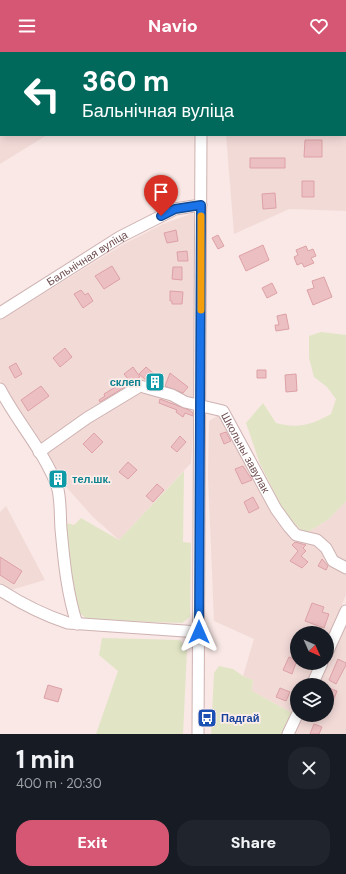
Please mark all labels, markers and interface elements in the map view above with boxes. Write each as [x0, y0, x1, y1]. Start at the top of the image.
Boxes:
text: Navio [148, 14, 198, 38]
icon: menu [16, 15, 38, 37]
icon: heart [308, 15, 330, 37]
text: 360 m [82, 63, 169, 100]
icon: left [16, 68, 68, 120]
text: Бальнічная вуліца [82, 99, 234, 123]
pin [144, 175, 178, 216]
icon: arrive [150, 181, 172, 203]
street label: Бальнічная вуліца [44, 227, 131, 289]
building icon: склеп [144, 371, 166, 393]
place label: склеп [110, 375, 141, 389]
street label: Школьны завулак [218, 410, 273, 495]
building icon: тел.шк. [47, 468, 69, 490]
place label: тел.шк. [72, 472, 111, 486]
position arrow [178, 611, 220, 653]
north arrow [290, 626, 334, 670]
map controls [290, 626, 334, 722]
button: layers [290, 678, 334, 722]
bus stop icon: Падгай [196, 707, 218, 729]
place label: Падгай [221, 711, 259, 725]
text: 1 min [16, 744, 75, 775]
button: close [288, 747, 330, 789]
text: 400 m · 20:30 [16, 775, 102, 792]
button: Exit [16, 820, 169, 866]
button: Share [177, 820, 330, 866]

